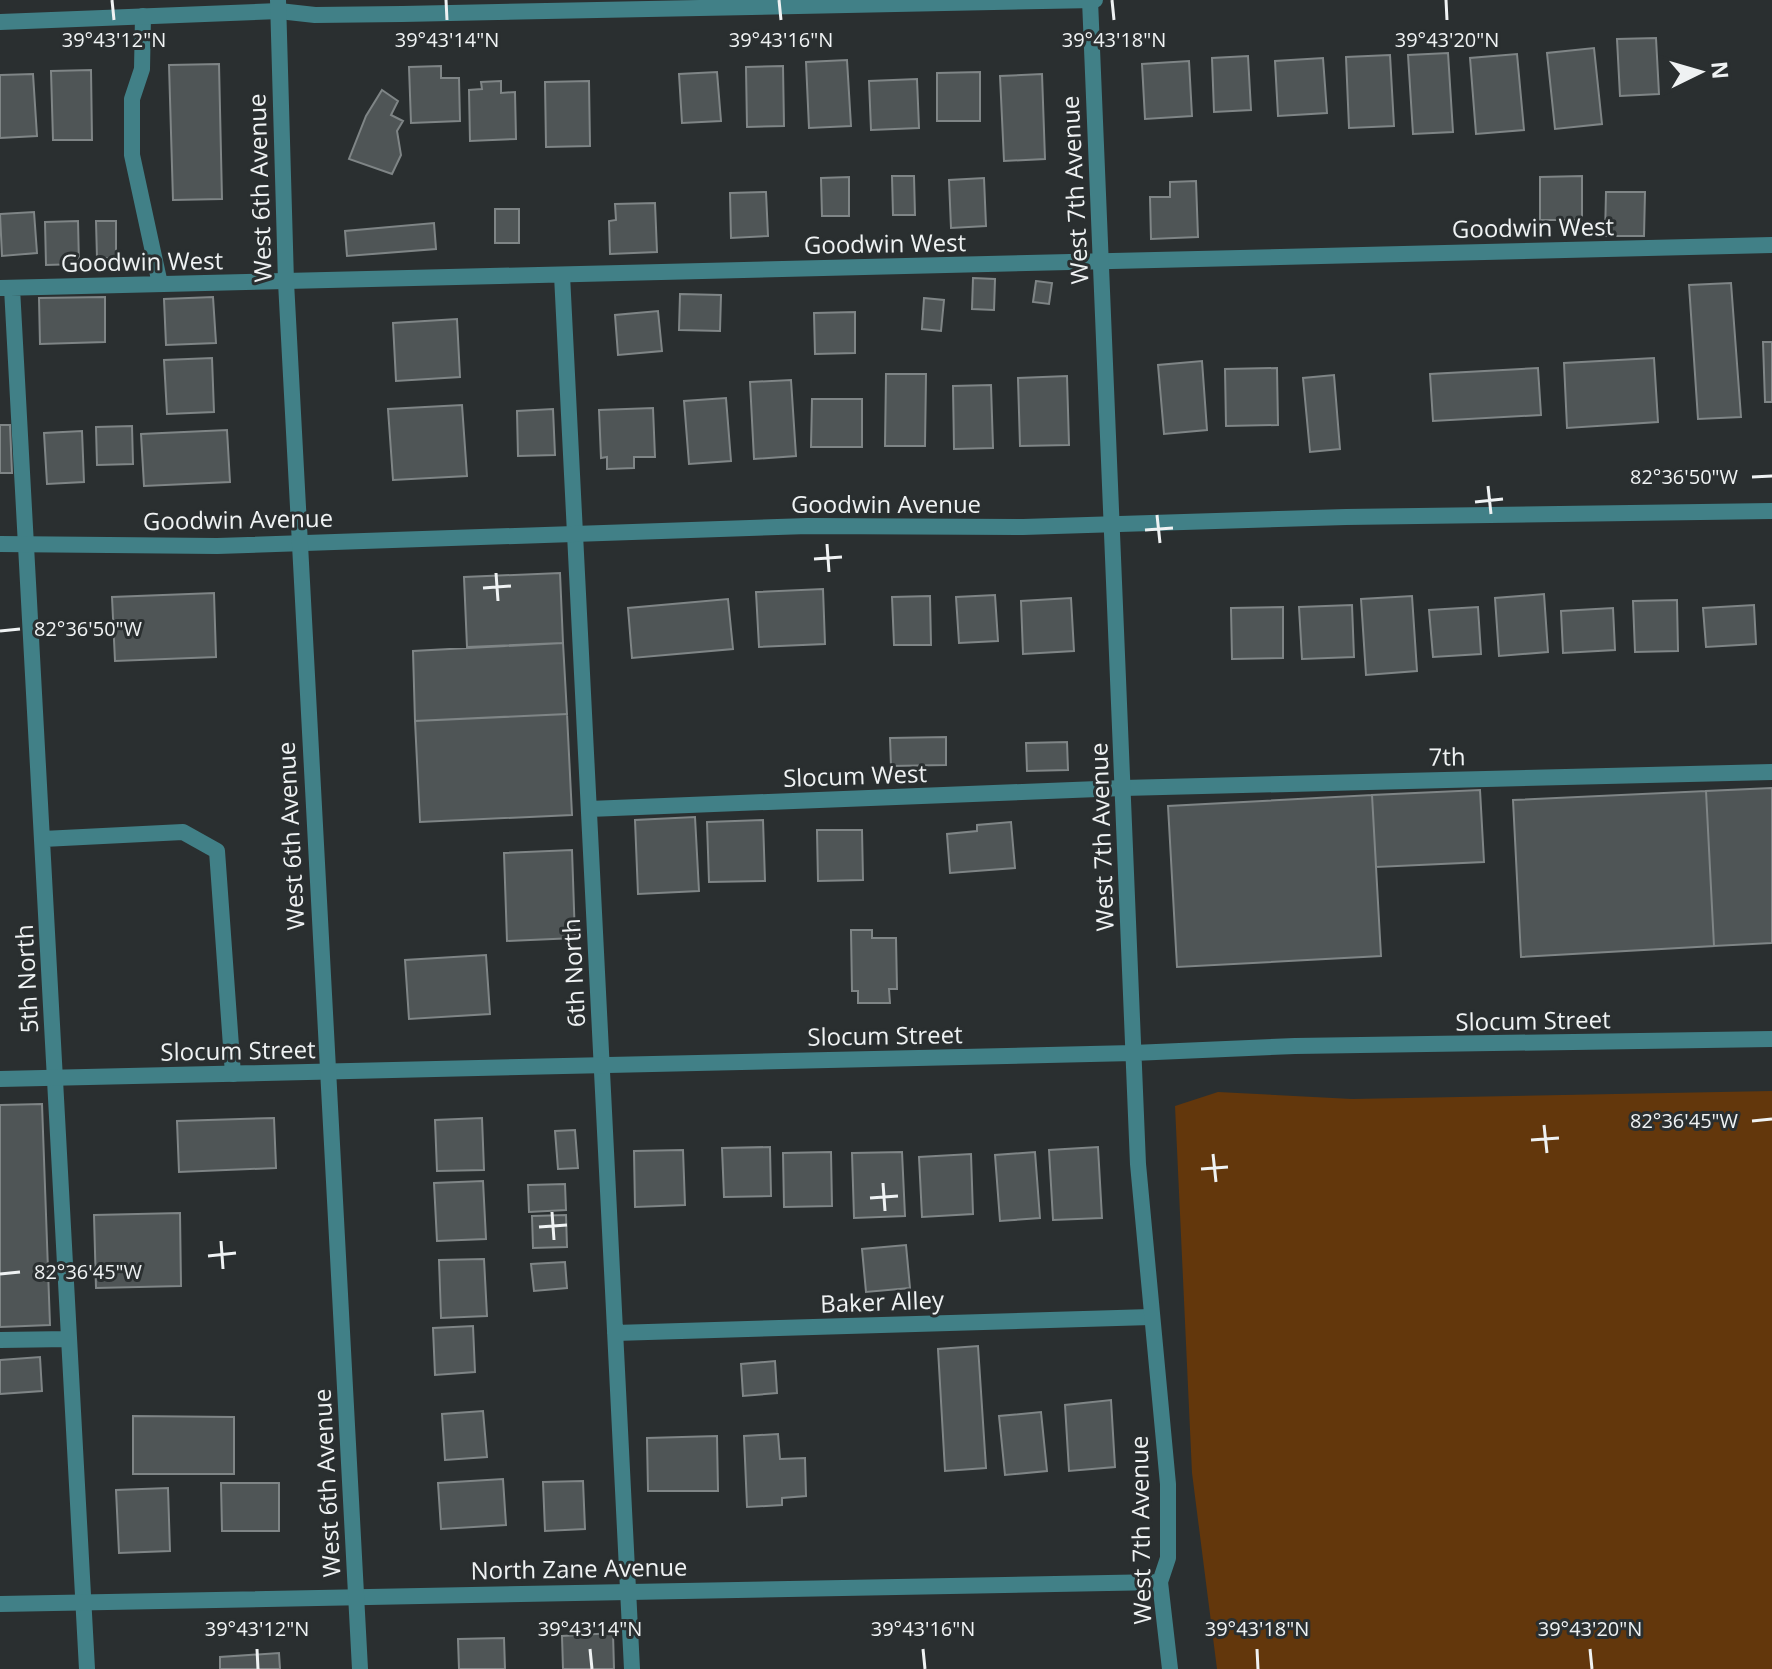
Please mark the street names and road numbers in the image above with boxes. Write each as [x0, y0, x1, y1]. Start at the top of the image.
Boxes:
street label: West 6th Avenue [239, 93, 279, 283]
street label: West 7th Avenue [1053, 95, 1095, 285]
street label: Goodwin West [1452, 209, 1614, 245]
street label: Goodwin West [804, 225, 966, 261]
street label: Goodwin West [61, 243, 223, 279]
street label: Goodwin Avenue [791, 487, 981, 520]
street label: Goodwin Avenue [143, 501, 333, 537]
street label: 7th [1428, 739, 1466, 773]
street label: West 6th Avenue [269, 741, 311, 931]
street label: West 7th Avenue [1081, 742, 1121, 932]
street label: Slocum West [782, 756, 928, 794]
street label: 6th North [554, 918, 592, 1028]
street label: 5th North [7, 924, 45, 1034]
street label: Slocum Street [1455, 1002, 1611, 1038]
street label: Slocum Street [807, 1017, 963, 1053]
street label: Slocum Street [160, 1032, 316, 1068]
street label: Baker Alley [820, 1282, 945, 1320]
street label: West 6th Avenue [305, 1388, 347, 1578]
street label: West 7th Avenue [1122, 1435, 1158, 1625]
street label: North Zane Avenue [470, 1550, 688, 1586]

